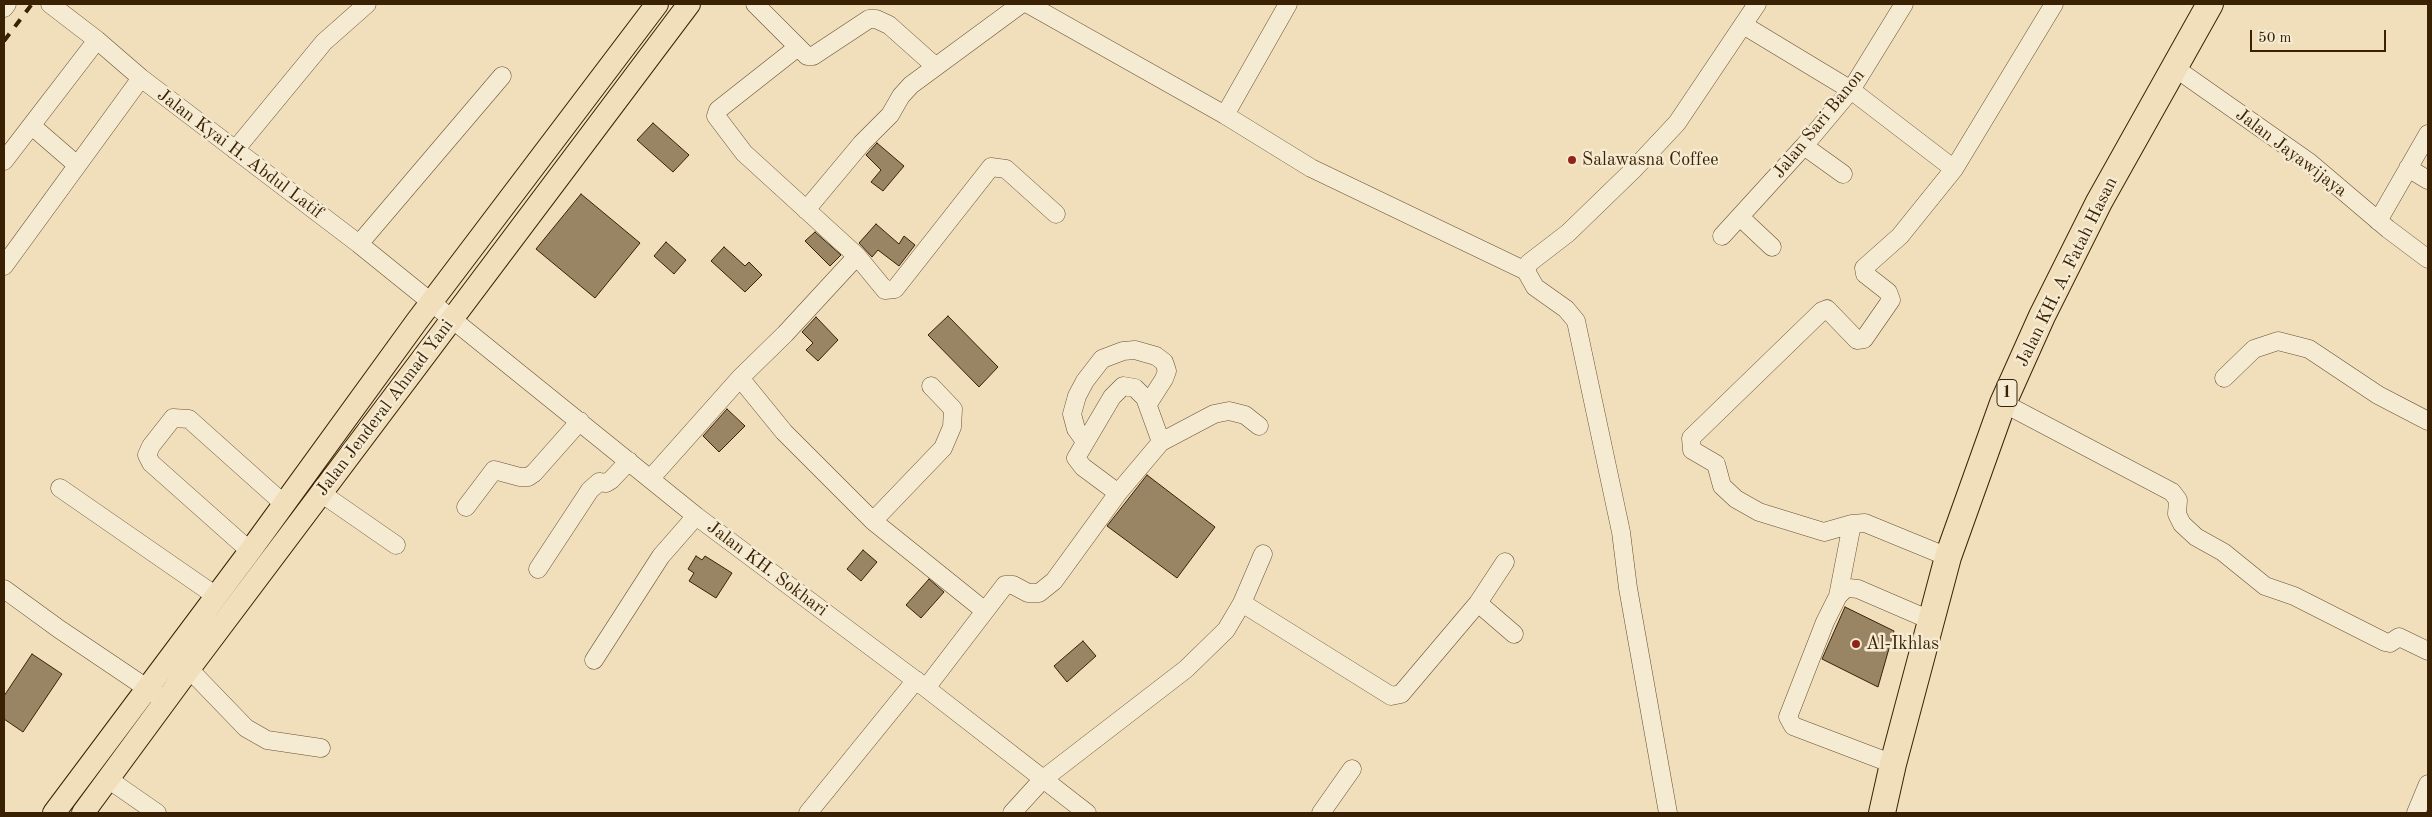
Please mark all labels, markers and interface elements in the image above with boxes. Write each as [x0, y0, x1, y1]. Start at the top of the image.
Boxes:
scale bar [2252, 20, 2388, 52]
text: 50 m [2258, 31, 2292, 46]
street label: Jalan Sari Banon [1768, 65, 1870, 183]
street label: Jalan Kyai H. Abdul Latif [153, 84, 327, 224]
street label: Jalan Jayawijaya [2231, 104, 2351, 202]
place label: Salawasna Coffee [1582, 149, 1719, 171]
marker: Salawasna Coffee [1566, 154, 1578, 166]
street label: Jalan KH. A. Fatah Hasan [2012, 174, 2122, 370]
street label: Jalan Jenderal Ahmad Yani [312, 316, 458, 500]
road number: 1 [1997, 379, 2017, 406]
street label: Jalan KH. Sokhari [702, 517, 832, 621]
place label: Al-Ikhlas [1866, 633, 1939, 655]
marker: Al-Ikhlas [1850, 638, 1862, 650]

